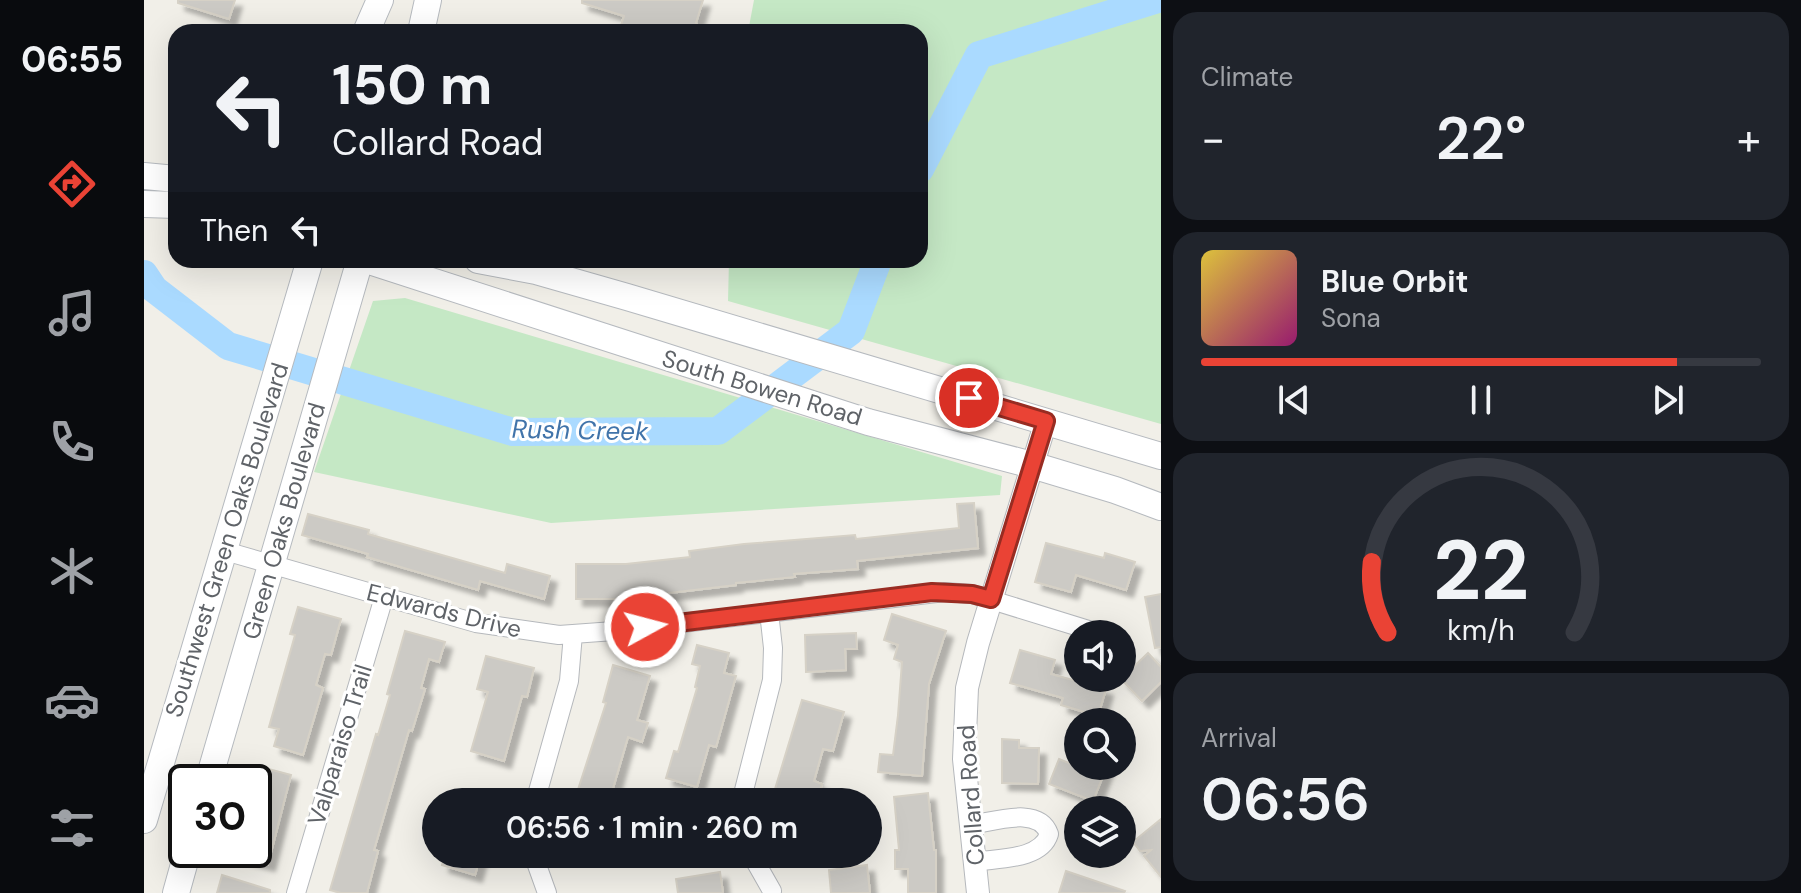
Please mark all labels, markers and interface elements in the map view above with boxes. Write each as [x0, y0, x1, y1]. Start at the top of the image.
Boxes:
text: 06:55 [21, 36, 123, 83]
text: 150 m [332, 48, 493, 121]
icon: left [200, 56, 304, 160]
text: Climate [1201, 60, 1293, 94]
text: 22° [1436, 99, 1526, 178]
text: − [1201, 110, 1225, 168]
text: + [1737, 110, 1761, 168]
text: Collard Road [332, 119, 543, 166]
icon: directions [44, 156, 100, 212]
icon: left [284, 208, 328, 252]
text: Then [200, 211, 268, 250]
text: Blue Orbit [1321, 262, 1468, 301]
icon: music [44, 285, 100, 341]
text: Sona [1321, 301, 1381, 335]
street label: South Bowen Road [659, 342, 866, 433]
street label: Southwest Green Oaks Boulevard [158, 359, 295, 721]
pin [935, 364, 1003, 432]
icon: arrive [947, 376, 991, 420]
icon: previous [1272, 378, 1316, 422]
icon: pause [1459, 378, 1503, 422]
icon: next [1646, 378, 1690, 422]
street label: Green Oaks Boulevard [235, 399, 332, 643]
water label: Rush Creek [511, 412, 649, 448]
icon: phone [44, 414, 100, 470]
text: 22 [1433, 515, 1529, 624]
icon: climate [44, 543, 100, 599]
street label: Edwards Drive [364, 576, 525, 645]
position arrow [603, 585, 687, 669]
text: km/h [1447, 612, 1515, 649]
map controls [1064, 620, 1136, 868]
button: sound [1064, 620, 1136, 692]
street label: Valparaiso Trail [300, 661, 379, 829]
icon: car [44, 672, 100, 728]
button: search [1064, 708, 1136, 780]
text: Arrival [1201, 721, 1277, 755]
street label: Collard Road [950, 724, 991, 866]
text: 06:56 [1201, 760, 1370, 839]
speed limit sign: 30 [168, 764, 272, 868]
button: layers [1064, 796, 1136, 868]
icon: filters [44, 800, 100, 856]
text: 06:56 · 1 min · 260 m [506, 808, 798, 847]

